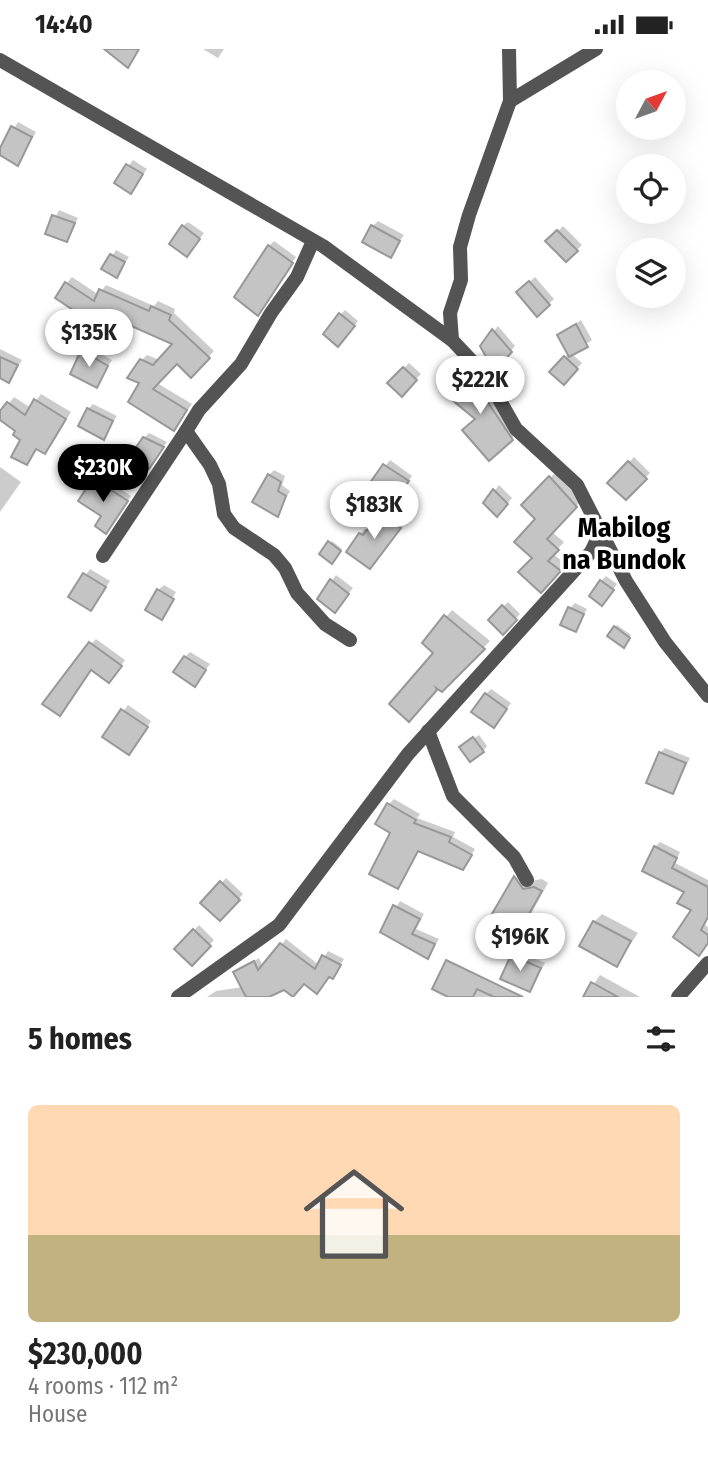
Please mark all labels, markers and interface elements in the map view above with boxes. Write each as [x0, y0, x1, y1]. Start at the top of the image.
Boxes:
text: 14:40 [35, 9, 93, 40]
north arrow [616, 70, 686, 140]
map controls [616, 70, 686, 308]
button: locate [616, 154, 686, 224]
button: layers [616, 238, 686, 308]
pin: $135K [40, 309, 138, 369]
text: $135K [61, 318, 117, 346]
pin: $222K [431, 357, 529, 416]
text: $222K [452, 365, 508, 393]
pin: $230K [54, 445, 152, 504]
text: $230K [74, 453, 132, 481]
pin: $183K [325, 482, 423, 541]
text: $183K [346, 490, 402, 518]
district label: Mabilog na Bundok [562, 511, 687, 576]
pin: $196K [471, 913, 569, 973]
text: $196K [491, 922, 549, 950]
icon: filters [642, 1020, 680, 1058]
text: 5 homes [28, 1021, 132, 1057]
icon: home [291, 1151, 417, 1277]
text: $230,000 [28, 1336, 143, 1372]
text: 4 rooms · 112 m² [28, 1372, 178, 1400]
text: House [28, 1400, 87, 1428]

